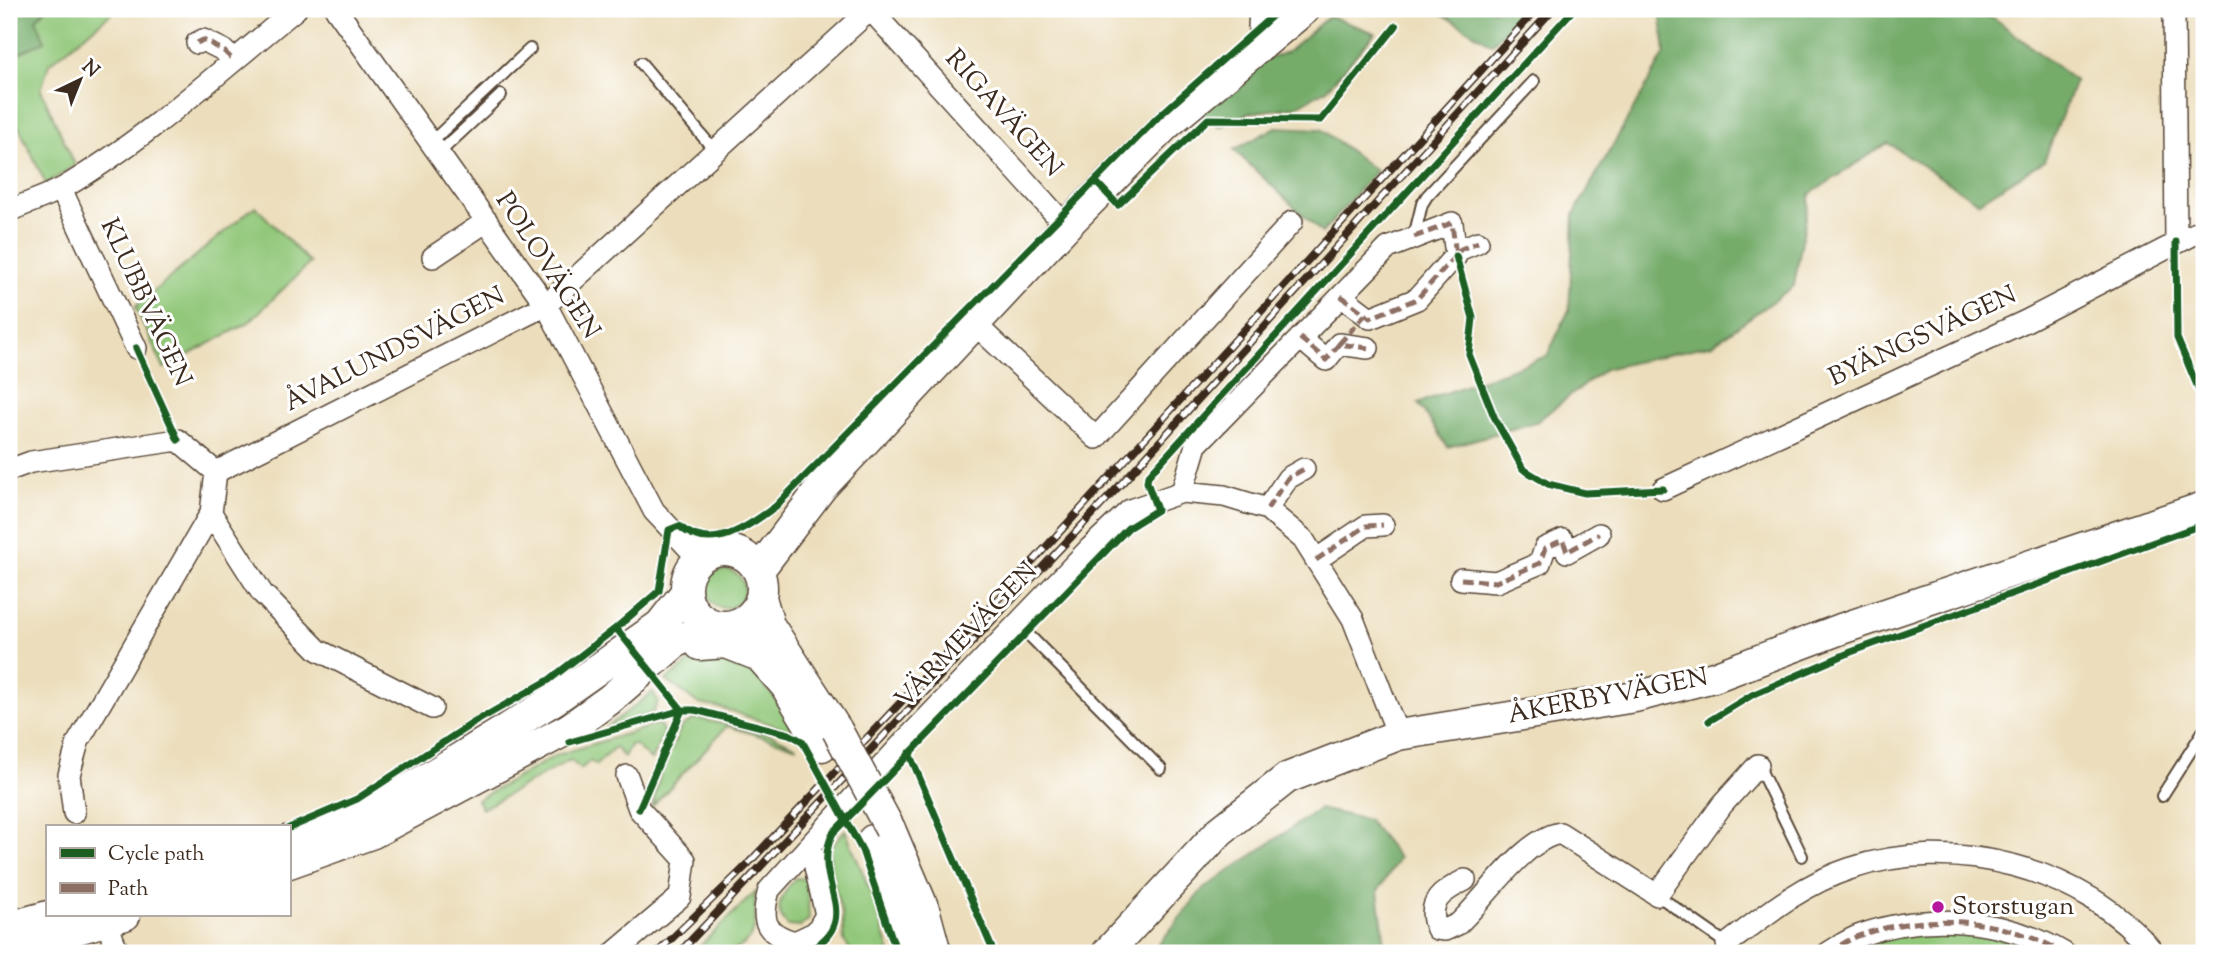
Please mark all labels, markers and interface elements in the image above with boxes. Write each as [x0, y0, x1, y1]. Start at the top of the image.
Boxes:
street label: RIGAVÄGEN [935, 42, 1071, 186]
north arrow [46, 46, 116, 116]
text: N [75, 54, 105, 84]
street label: POLOVÄGEN [485, 185, 609, 347]
street label: KLUBBVÄGEN [90, 213, 200, 393]
street label: BYÄNGSVÄGEN [1823, 277, 2023, 397]
street label: ÅVALUNDSVÄGEN [278, 278, 512, 422]
street label: VÄRMEVÄGEN [887, 554, 1047, 718]
street label: ÅKERBYVÄGEN [1505, 659, 1711, 735]
legend [46, 825, 290, 916]
text: Cycle path [108, 840, 205, 870]
text: Path [108, 875, 149, 905]
place label: Storstugan [1952, 889, 2075, 926]
marker: Storstugan [1930, 899, 1946, 915]

